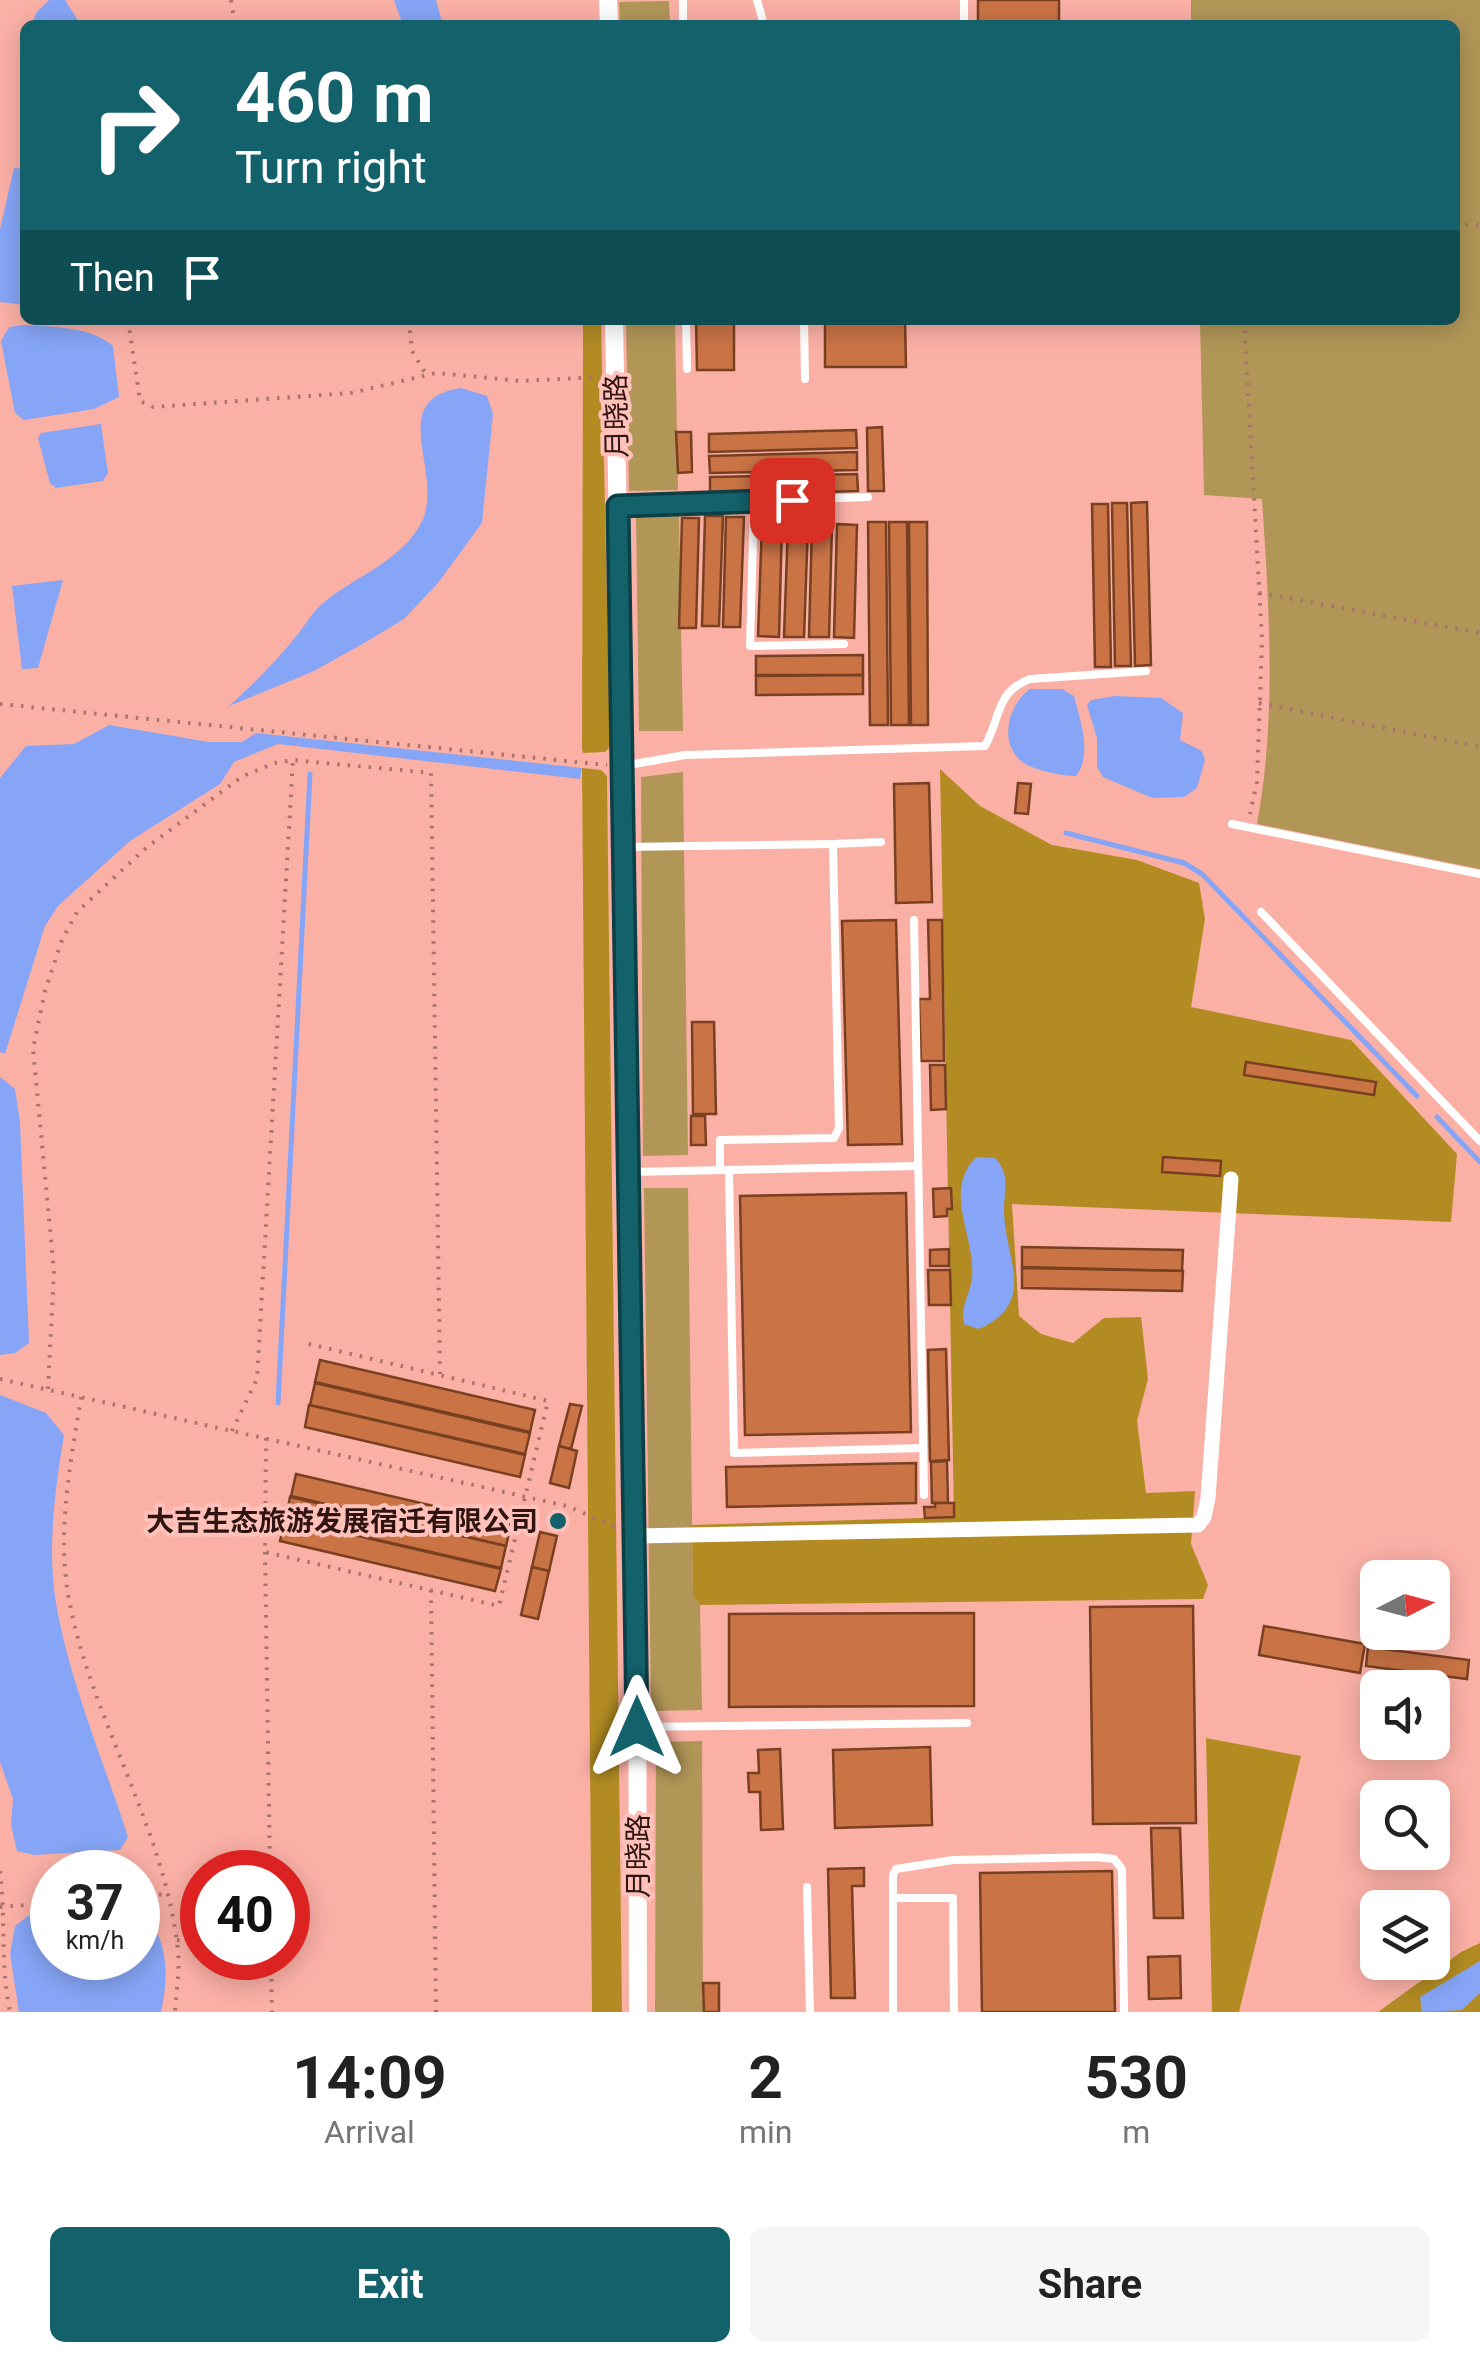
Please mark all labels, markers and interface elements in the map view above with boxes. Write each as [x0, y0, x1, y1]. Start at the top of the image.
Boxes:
text: 460 m [235, 57, 434, 139]
icon: right [70, 60, 200, 190]
text: Turn right [235, 141, 427, 194]
icon: arrive [175, 250, 230, 305]
text: Then [70, 256, 155, 300]
street label: 月晓路 [599, 374, 634, 458]
pin [750, 458, 835, 543]
icon: arrive [765, 473, 820, 528]
place label: 大吉生态旅游发展宿迁有限公司 [146, 1505, 538, 1538]
marker: 大吉生态旅游发展宿迁有限公司 [547, 1510, 569, 1532]
north arrow [1360, 1560, 1450, 1650]
map controls [1360, 1560, 1450, 1980]
button: sound [1360, 1670, 1450, 1760]
position arrow [585, 1675, 689, 1779]
button: search [1360, 1780, 1450, 1870]
street label: 月晓路 [622, 1814, 655, 1898]
speed limit sign: 40 [180, 1850, 310, 1980]
text: 37 [66, 1874, 124, 1932]
button: layers [1360, 1890, 1450, 1980]
text: km/h [66, 1926, 124, 1955]
text: 14:09 [292, 2042, 447, 2113]
text: 2 [748, 2042, 783, 2113]
text: 530 [1085, 2042, 1188, 2113]
text: Arrival [324, 2113, 415, 2151]
text: min [739, 2113, 792, 2151]
text: m [1122, 2113, 1150, 2151]
button: Exit [50, 2227, 730, 2342]
button: Share [750, 2227, 1430, 2342]

